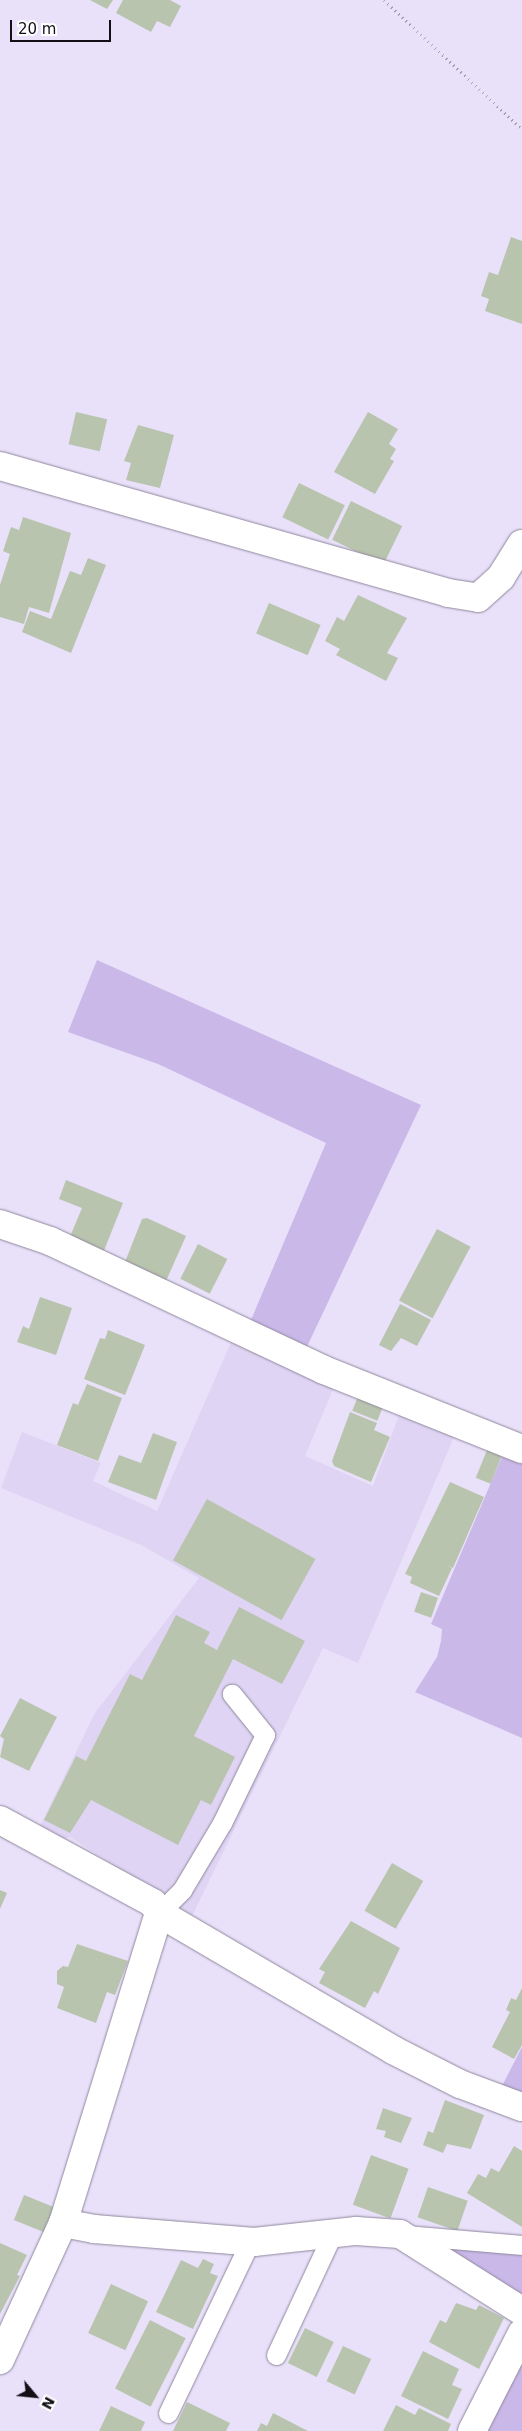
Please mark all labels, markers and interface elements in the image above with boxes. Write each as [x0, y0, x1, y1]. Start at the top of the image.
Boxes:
scale bar [12, 10, 114, 42]
text: 20 m [18, 20, 56, 38]
north arrow [10, 2371, 60, 2421]
text: N [38, 2394, 58, 2412]

